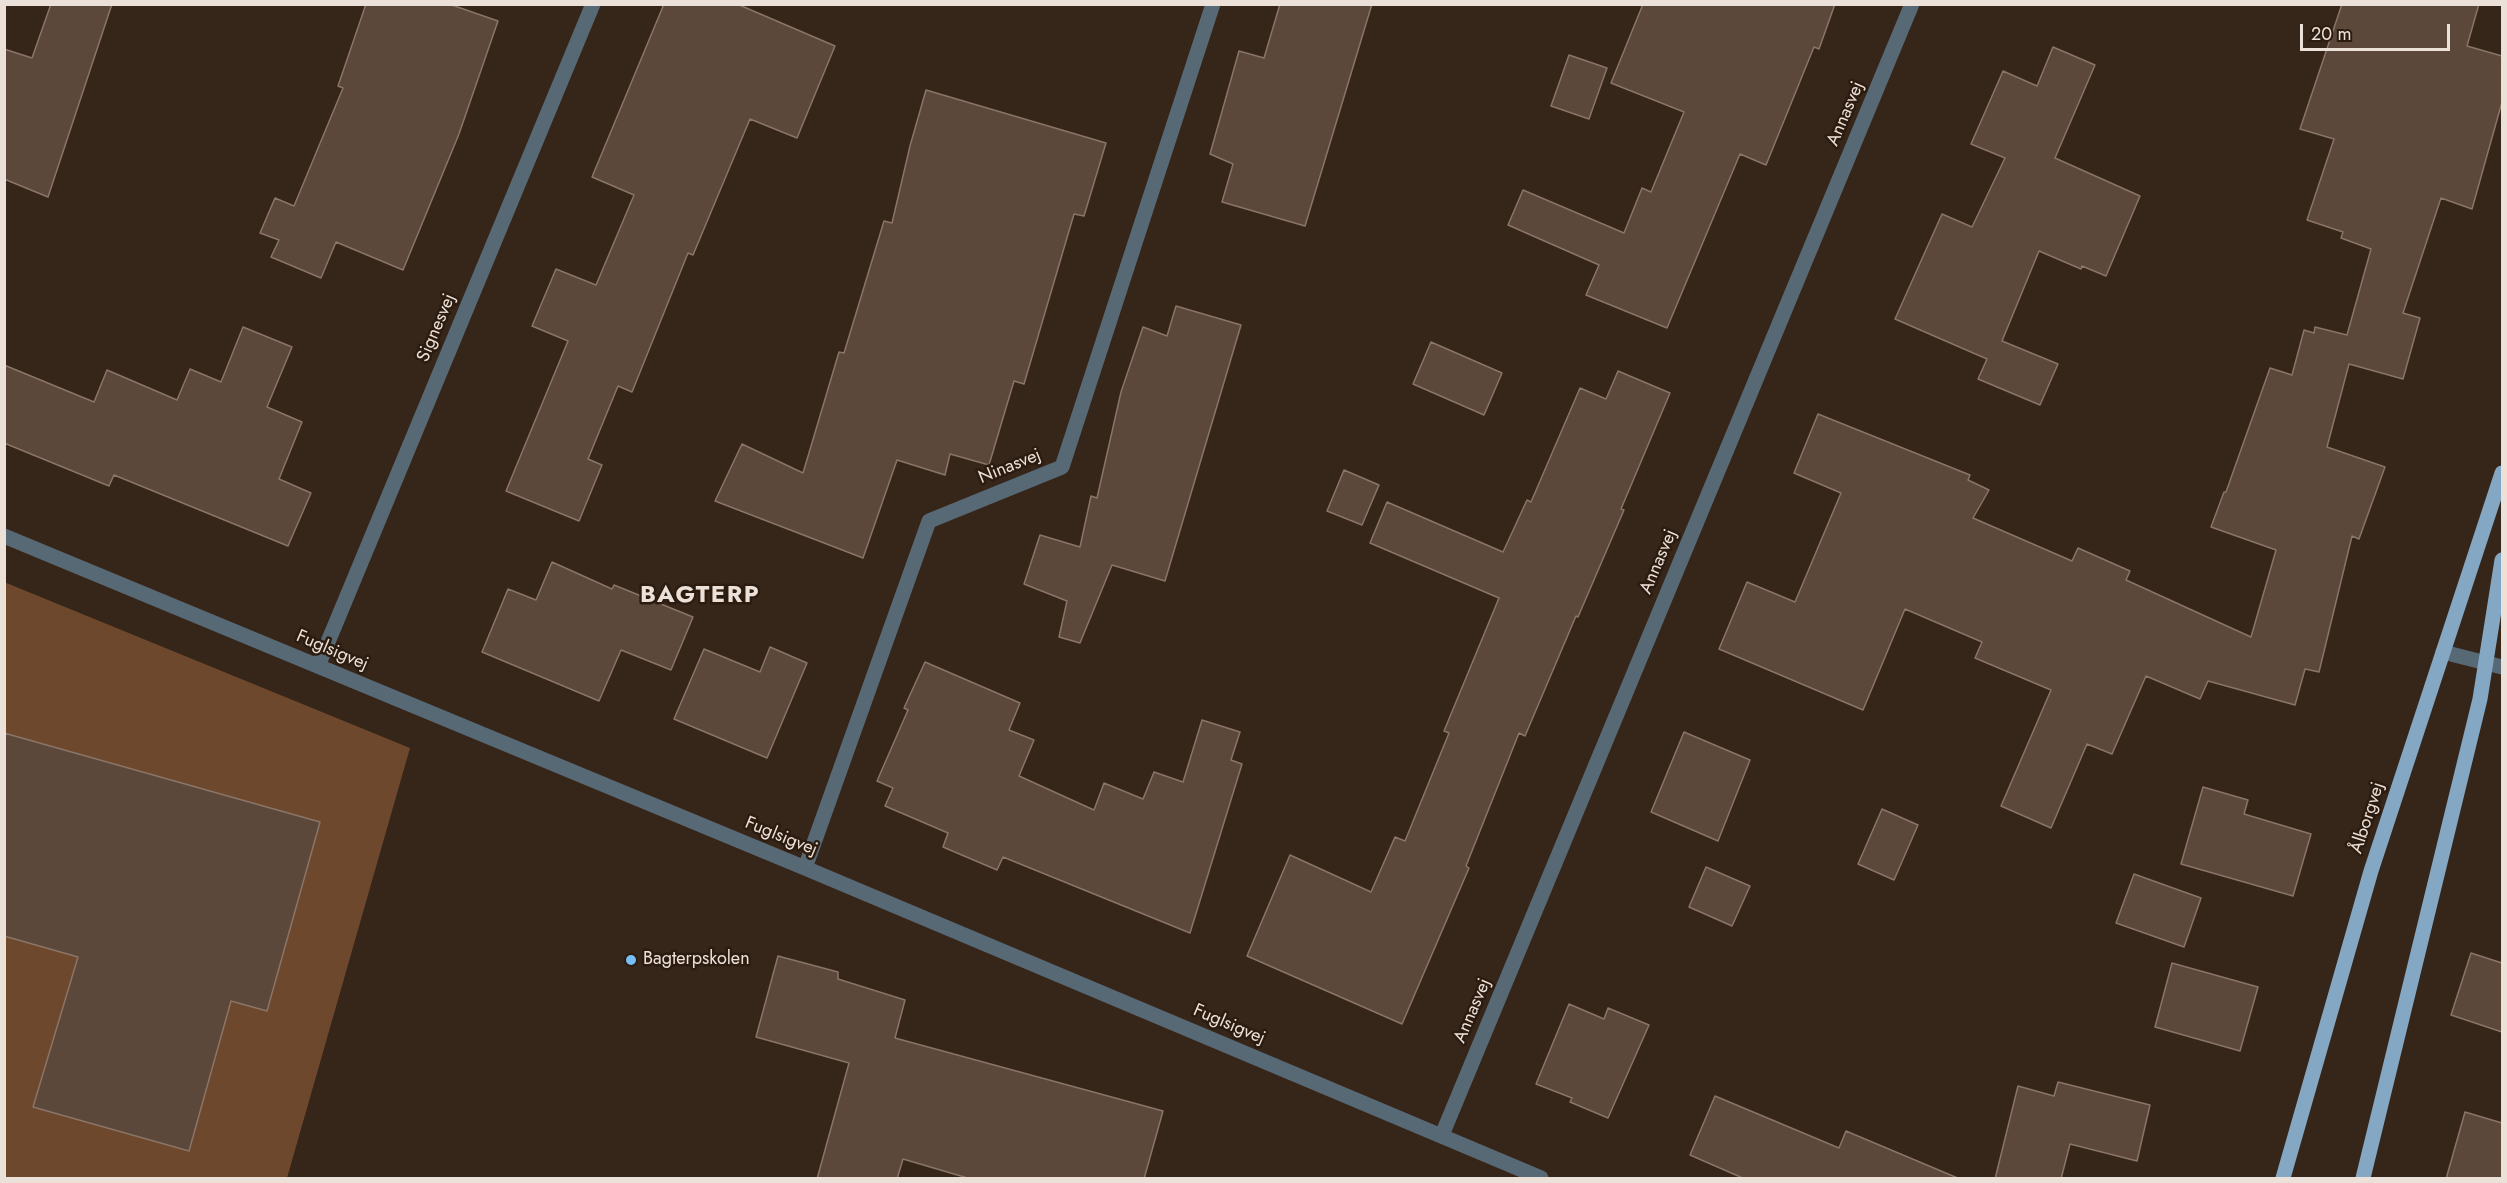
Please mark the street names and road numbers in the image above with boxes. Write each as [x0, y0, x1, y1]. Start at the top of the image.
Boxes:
street label: Annasvej [1823, 78, 1869, 150]
street label: Signesvej [413, 291, 461, 365]
street label: Ninasvej [976, 445, 1044, 489]
street label: Annasvej [1636, 526, 1682, 598]
street label: Fuglsigvej [293, 626, 371, 676]
street label: Ålborgvej [2346, 780, 2390, 856]
street label: Fuglsigvej [742, 813, 820, 861]
street label: Annasvej [1450, 975, 1496, 1047]
street label: Fuglsigvej [1190, 1000, 1268, 1050]

